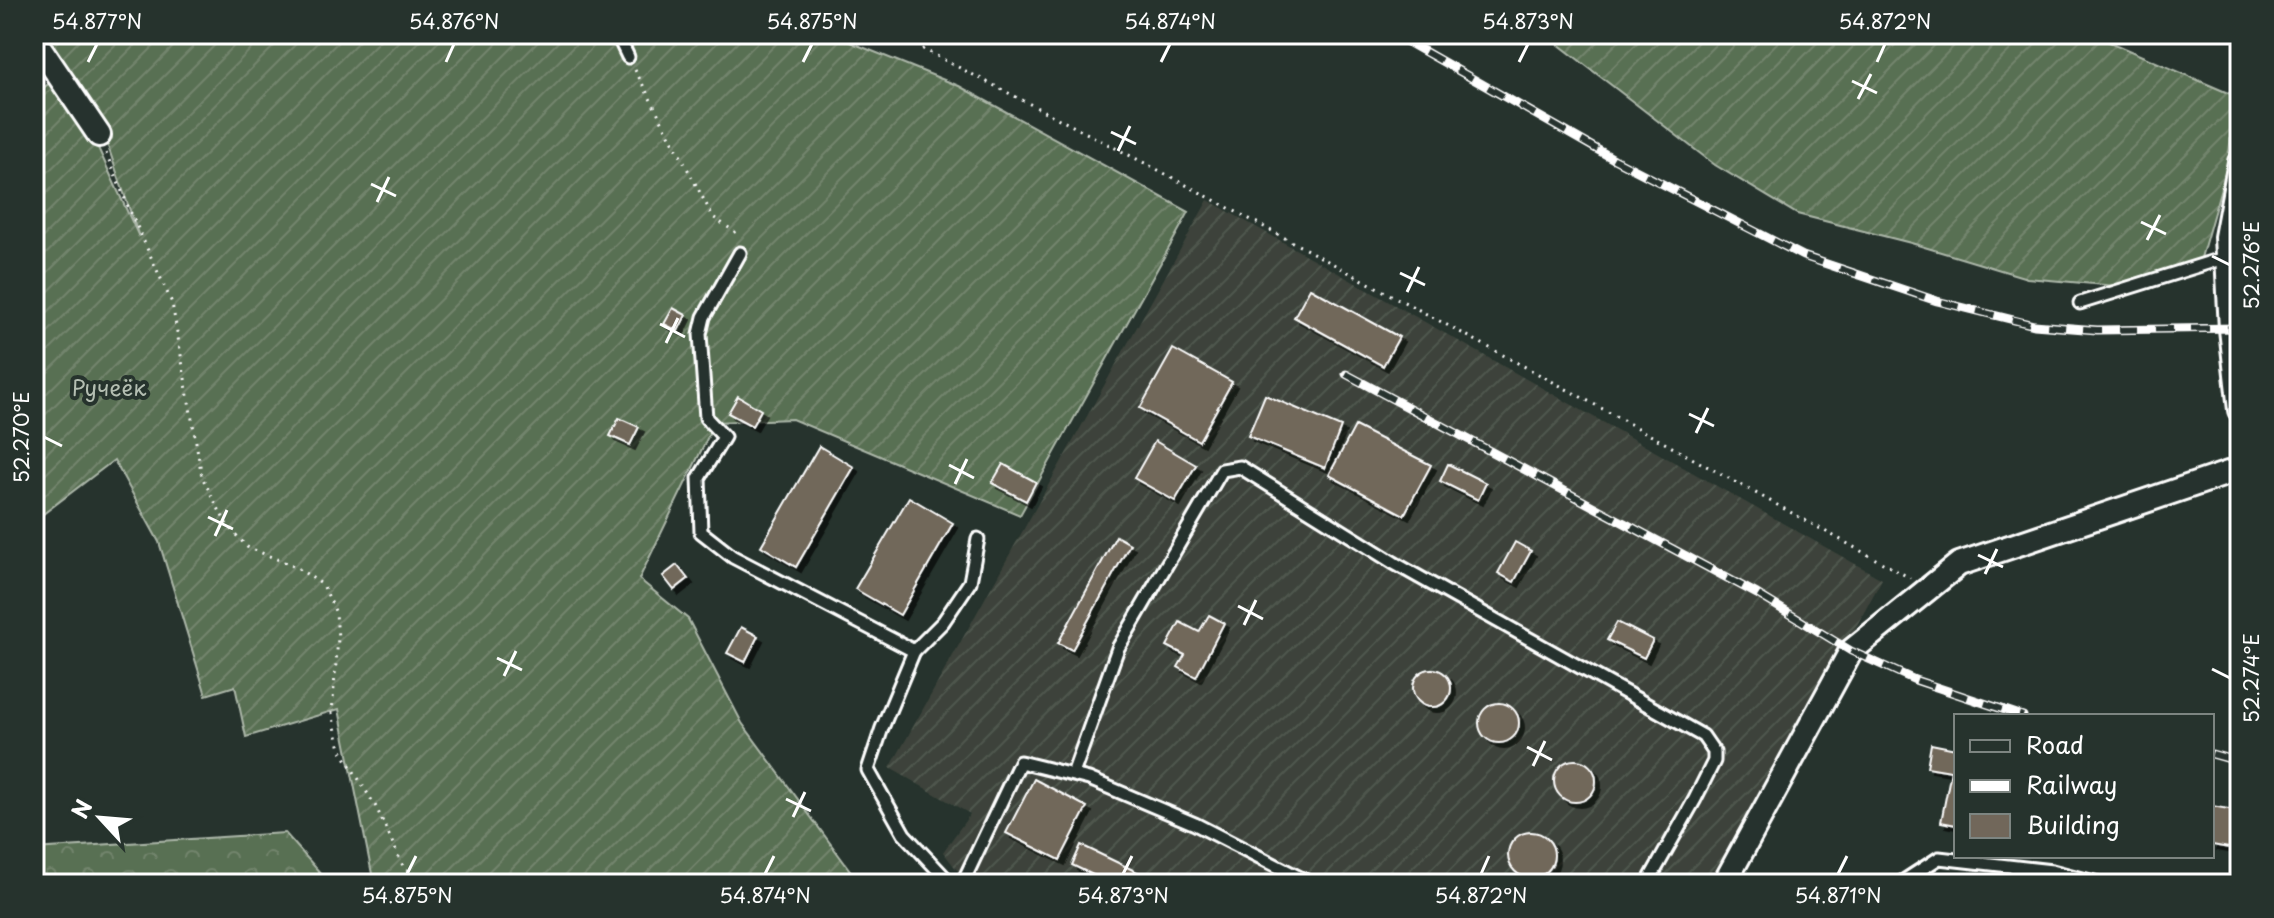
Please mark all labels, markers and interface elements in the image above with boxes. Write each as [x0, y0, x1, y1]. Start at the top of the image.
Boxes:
text: 54.877°N [52, 6, 142, 36]
text: 54.876°N [409, 6, 499, 36]
text: 54.875°N [766, 6, 858, 36]
text: 54.874°N [1124, 6, 1216, 36]
text: 54.873°N [1482, 6, 1574, 36]
text: 54.872°N [1839, 6, 1932, 36]
text: 52.276°E [2236, 221, 2266, 309]
park label: Ручеёк [72, 370, 147, 403]
text: 52.270°E [6, 391, 36, 483]
text: 52.274°E [2236, 633, 2266, 723]
legend [1954, 714, 2214, 858]
text: Road [2026, 726, 2084, 762]
text: Railway [2026, 766, 2117, 802]
north arrow [60, 778, 140, 858]
text: N [62, 794, 99, 824]
text: Building [2026, 806, 2120, 842]
text: 54.875°N [361, 880, 453, 910]
text: 54.874°N [719, 880, 811, 910]
text: 54.873°N [1077, 880, 1169, 910]
text: 54.872°N [1435, 880, 1528, 910]
text: 54.871°N [1794, 880, 1882, 910]

